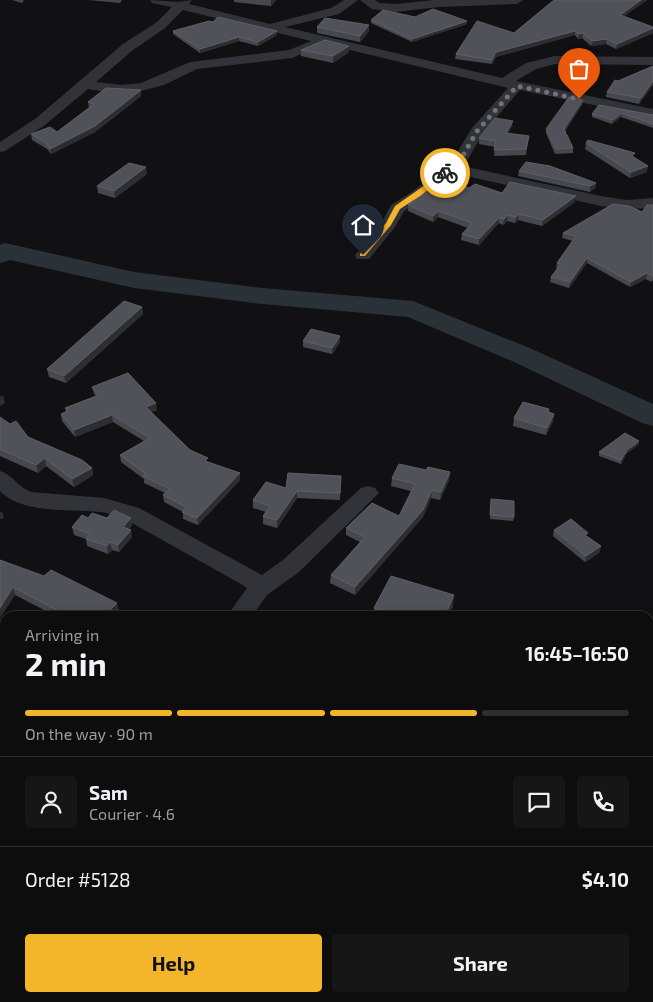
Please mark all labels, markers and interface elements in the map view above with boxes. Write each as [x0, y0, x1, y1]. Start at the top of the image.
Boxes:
pin [558, 48, 600, 99]
icon: bag [565, 55, 593, 83]
courier [420, 148, 470, 198]
icon: bike [431, 159, 459, 187]
pin [342, 204, 384, 255]
icon: home [349, 211, 377, 239]
text: Arriving in [25, 625, 99, 644]
text: 16:45–16:50 [525, 642, 629, 665]
text: 2 min [25, 644, 107, 682]
text: On the way · 90 m [25, 724, 153, 743]
button: person [25, 776, 77, 828]
button: chat [513, 776, 565, 828]
button: phone [577, 776, 629, 828]
text: Sam [89, 781, 128, 804]
text: Courier · 4.6 [89, 804, 175, 823]
text: Order #5128 [25, 868, 131, 891]
text: $4.10 [582, 868, 629, 891]
button: Help [25, 934, 322, 992]
button: Share [332, 934, 629, 992]

